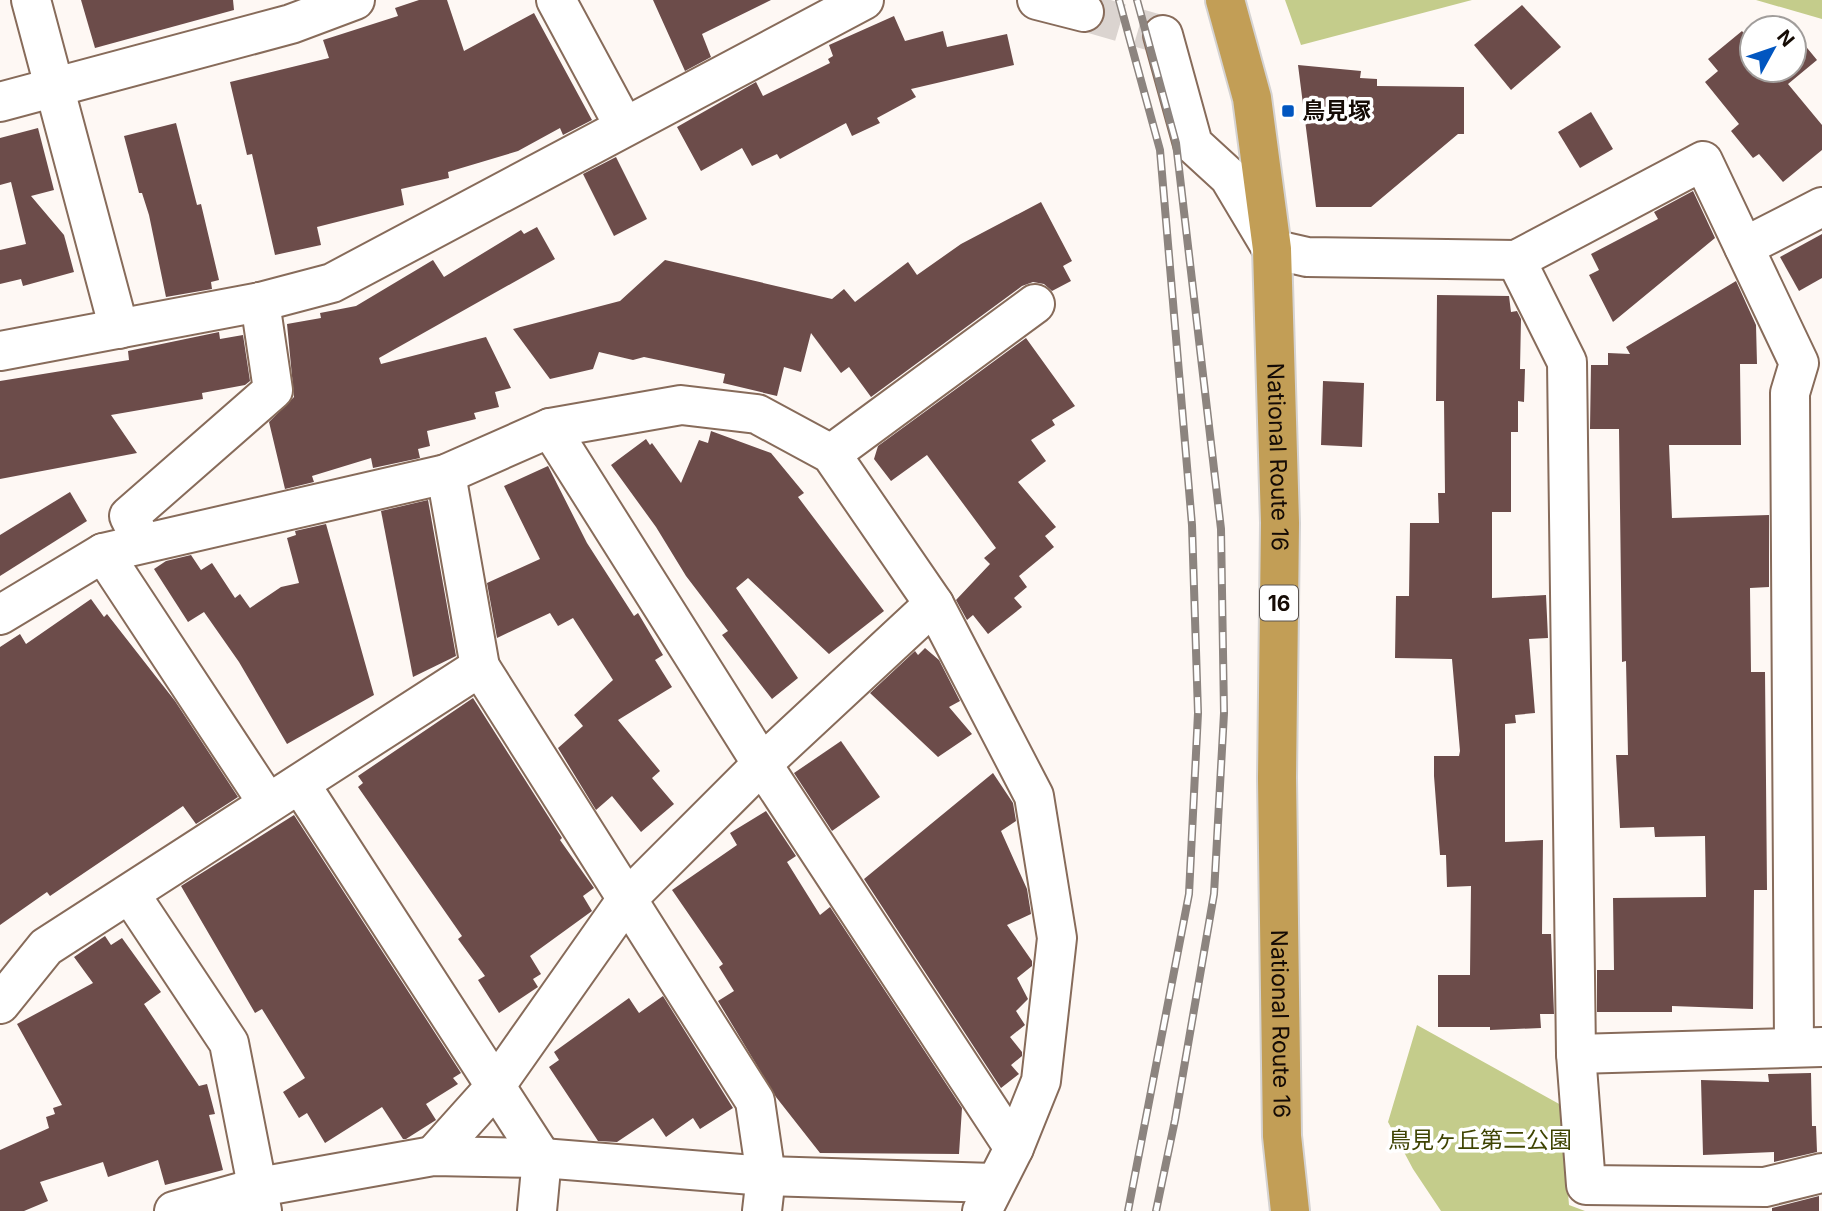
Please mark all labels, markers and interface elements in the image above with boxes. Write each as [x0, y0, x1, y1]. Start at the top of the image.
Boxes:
north arrow [1738, 14, 1808, 84]
text: N [1772, 25, 1799, 51]
place label: 鳥見塚 [1302, 97, 1371, 125]
marker: 鳥見塚 [1280, 103, 1296, 119]
street label: National Route 16 [1261, 362, 1294, 551]
road number: 16 [1260, 586, 1298, 620]
street label: National Route 16 [1265, 929, 1296, 1118]
park label: 鳥見ヶ丘第二公園 [1388, 1126, 1572, 1154]

